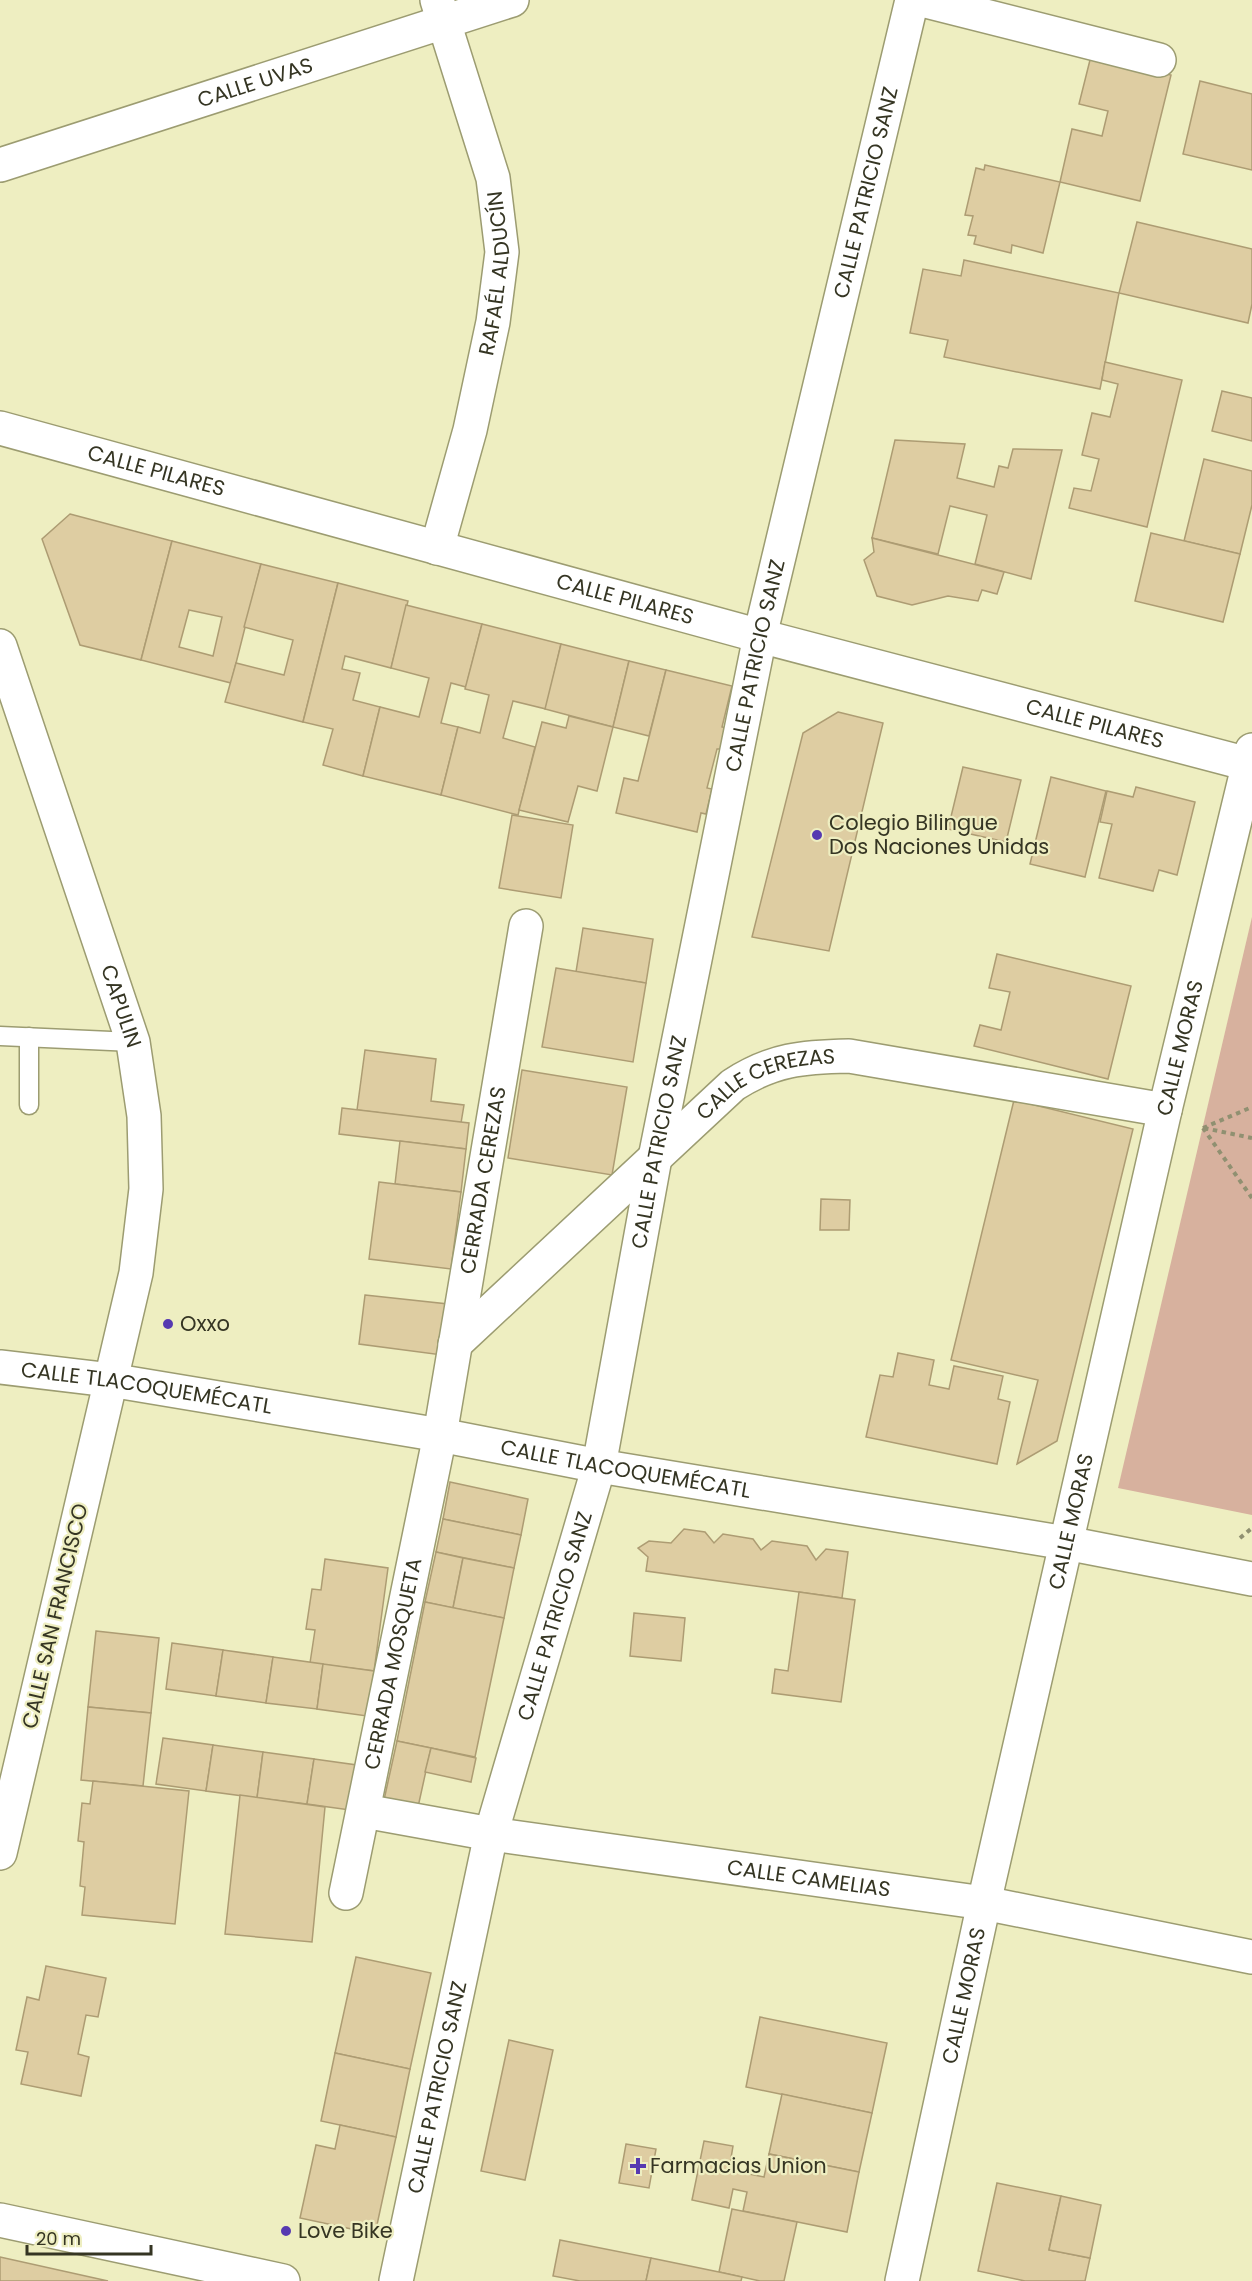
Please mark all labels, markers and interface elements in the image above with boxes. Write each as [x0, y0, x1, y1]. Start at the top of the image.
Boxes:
street label: CALLE UVAS [193, 50, 316, 114]
street label: CALLE PATRICIO SANZ [826, 84, 905, 301]
street label: RAFAÉL ALDUCÍN [471, 189, 516, 358]
street label: CALLE PILARES [84, 438, 228, 503]
street label: CALLE PATRICIO SANZ [718, 556, 792, 774]
street label: CALLE PILARES [553, 566, 697, 631]
street label: CALLE PILARES [1023, 691, 1167, 755]
place label: Colegio Bilingue Dos Naciones Unidas [829, 808, 1049, 861]
marker: Colegio Bilingue Dos Naciones Unidas [810, 828, 824, 842]
street label: CAPULIN [94, 961, 149, 1051]
street label: CALLE MORAS [1149, 977, 1210, 1119]
street label: CALLE PATRICIO SANZ [624, 1033, 693, 1251]
street label: CALLE CEREZAS [689, 1041, 836, 1126]
street label: CERRADA CEREZAS [452, 1084, 513, 1276]
place label: Oxxo [180, 1309, 230, 1338]
marker: Oxxo [161, 1317, 175, 1331]
street label: CALLE TLACOQUEMÉCATL [19, 1355, 274, 1421]
street label: CALLE TLACOQUEMÉCATL [498, 1432, 753, 1505]
street label: CALLE MORAS [1041, 1451, 1100, 1592]
street label: CALLE SAN FRANCISCO [14, 1500, 95, 1731]
street label: CALLE PATRICIO SANZ [510, 1508, 599, 1724]
street label: CERRADA MOSQUETA [357, 1555, 428, 1772]
street label: CALLE CAMELIAS [725, 1852, 893, 1904]
street label: CALLE MORAS [935, 1925, 992, 2066]
street label: CALLE PATRICIO SANZ [400, 1978, 473, 2196]
place label: Farmacias Union [650, 2151, 827, 2180]
marker: Farmacias Union [631, 2159, 645, 2173]
place label: Love Bike [298, 2216, 393, 2245]
scale bar [27, 2218, 152, 2256]
marker: Love Bike [279, 2224, 293, 2238]
text: 20 m [36, 2226, 81, 2251]

